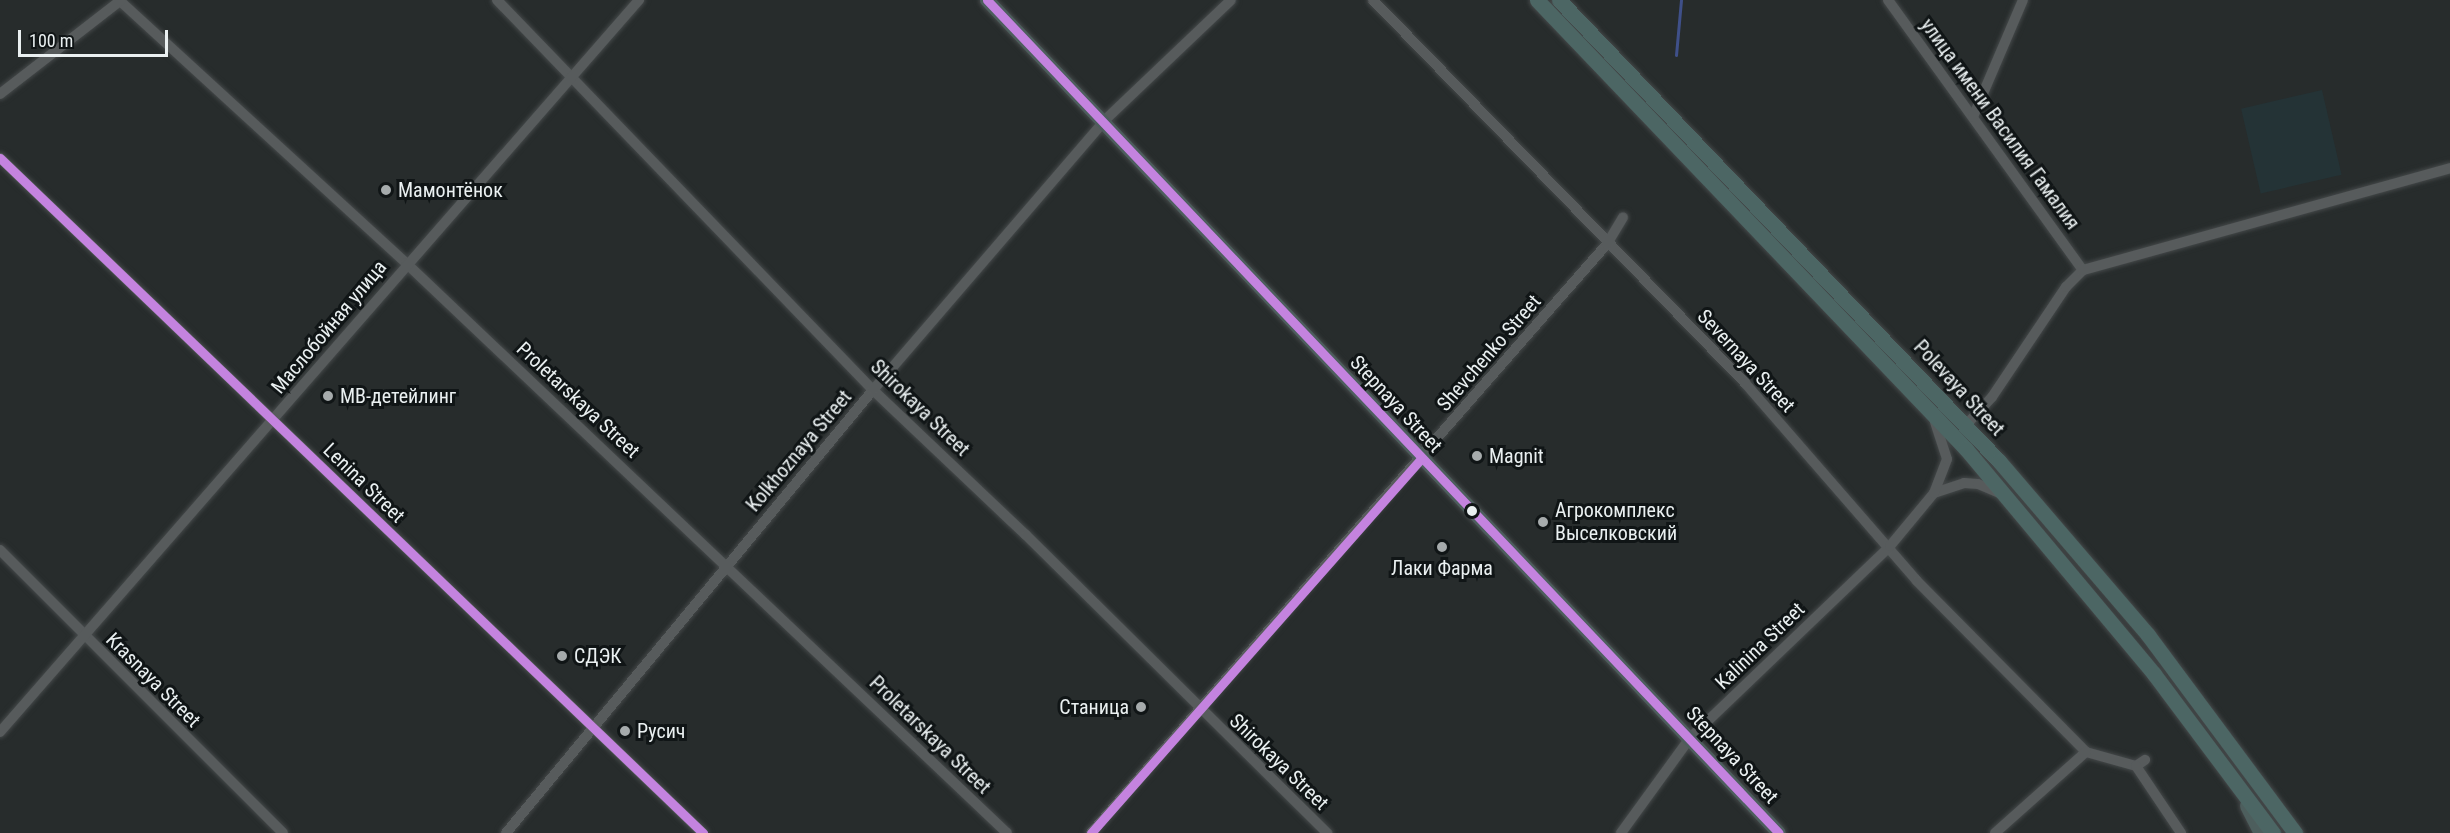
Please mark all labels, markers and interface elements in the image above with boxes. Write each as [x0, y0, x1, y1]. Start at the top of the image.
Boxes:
street label: улица имени Василия Гамалия [1915, 14, 2085, 234]
scale bar [21, 18, 171, 56]
text: 100 m [29, 30, 73, 51]
place label: Мамонтёнок [398, 178, 503, 202]
marker: Мамонтёнок [379, 183, 393, 197]
street label: Маслобойная улица [266, 256, 392, 398]
street label: Shevchenko Street [1432, 290, 1546, 416]
street label: Severnaya Street [1692, 305, 1800, 417]
street label: Polevaya Street [1909, 335, 2009, 441]
street label: Proletarskaya Street [512, 337, 644, 463]
street label: Stepnaya Street [1345, 351, 1447, 457]
street label: Shirokaya Street [866, 355, 974, 461]
place label: MB-детейлинг [340, 384, 456, 408]
street label: Kolkhoznaya Street [741, 385, 857, 517]
marker: MB-детейлинг [321, 389, 335, 403]
street label: Lenina Street [318, 438, 410, 528]
place label: Magnit [1489, 444, 1544, 468]
marker: Magnit [1470, 449, 1484, 463]
place label: Агрокомплекс Выселковский [1555, 498, 1677, 545]
unlabelled marker [1466, 505, 1478, 517]
marker: Агрокомплекс Выселковский [1536, 515, 1550, 529]
marker: Лаки Фарма [1435, 540, 1449, 554]
place label: Лаки Фарма [1391, 556, 1493, 580]
street label: Kalinina Street [1710, 598, 1810, 694]
street label: Krasnaya Street [101, 628, 205, 732]
place label: СДЭК [574, 644, 622, 668]
marker: СДЭК [555, 649, 569, 663]
street label: Proletarskaya Street [864, 671, 996, 799]
place label: Станица [1059, 695, 1129, 719]
marker: Станица [1134, 700, 1148, 714]
street label: Stepnaya Street [1681, 702, 1783, 808]
street label: Shirokaya Street [1225, 709, 1333, 815]
place label: Русич [637, 719, 685, 743]
marker: Русич [618, 724, 632, 738]

